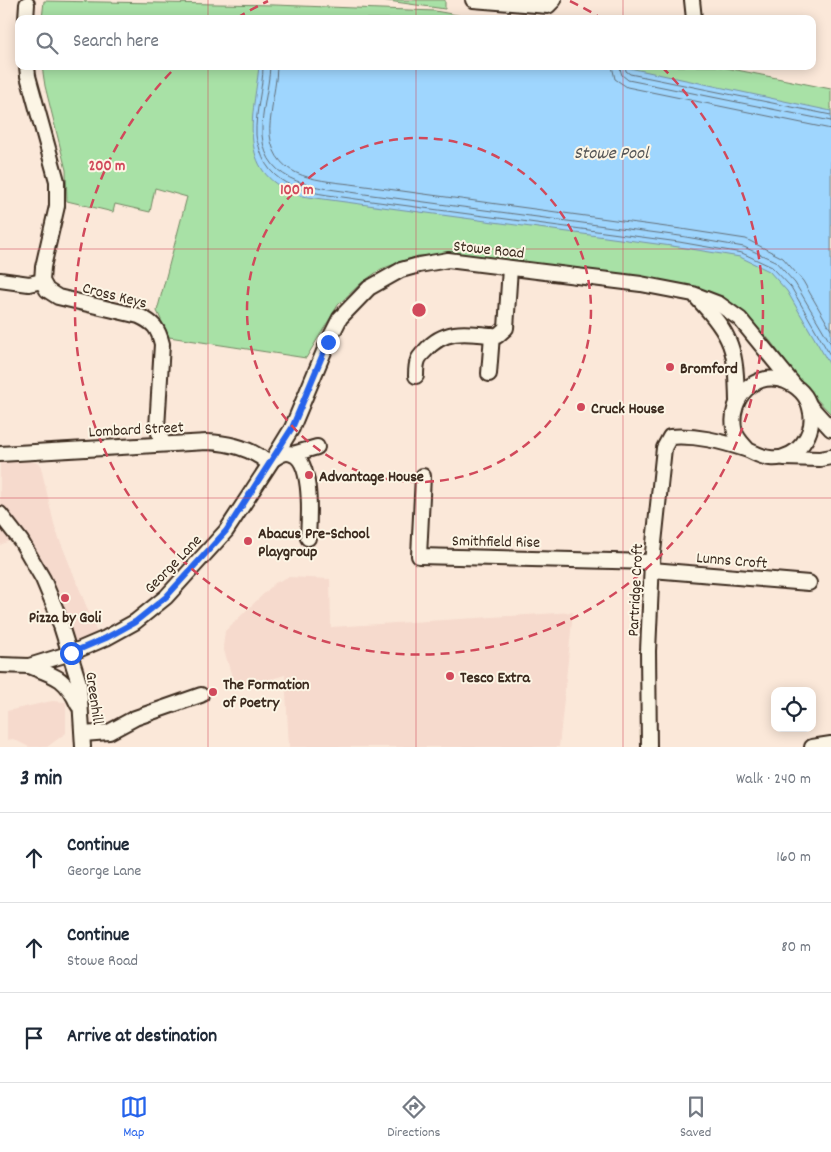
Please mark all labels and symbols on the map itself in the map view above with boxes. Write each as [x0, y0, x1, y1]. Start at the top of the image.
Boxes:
water label: Stowe Pool [574, 142, 650, 167]
text: 200 m [89, 156, 125, 178]
text: 100 m [280, 180, 314, 202]
street label: Stowe Road [452, 235, 525, 266]
street label: Cross Keys [80, 277, 149, 316]
centre of rings [410, 301, 428, 319]
route end [317, 331, 340, 354]
place label: Bromford [680, 358, 738, 381]
marker: Bromford [664, 361, 676, 373]
place label: Cruck House [591, 398, 664, 421]
marker: Cruck House [575, 401, 587, 413]
street label: Lombard Street [88, 417, 184, 444]
place label: Advantage House [319, 466, 424, 489]
marker: Advantage House [303, 469, 315, 481]
place label: Abacus Pre-School Playgroup [258, 523, 370, 564]
street label: George Lane [140, 530, 208, 599]
street label: Smithfield Rise [452, 530, 540, 555]
marker: Abacus Pre-School Playgroup [242, 535, 254, 547]
street label: Partridge Croft [623, 543, 650, 637]
street label: Lunns Croft [695, 547, 768, 576]
marker: Pizza by Goli [59, 592, 71, 604]
place label: Pizza by Goli [29, 607, 101, 630]
route start [60, 642, 83, 665]
place label: Tesco Extra [460, 667, 531, 690]
street label: Greenhill [78, 670, 109, 727]
marker: Tesco Extra [444, 670, 456, 682]
place label: The Formation of Poetry [223, 674, 309, 715]
marker: The Formation of Poetry [207, 686, 219, 698]

